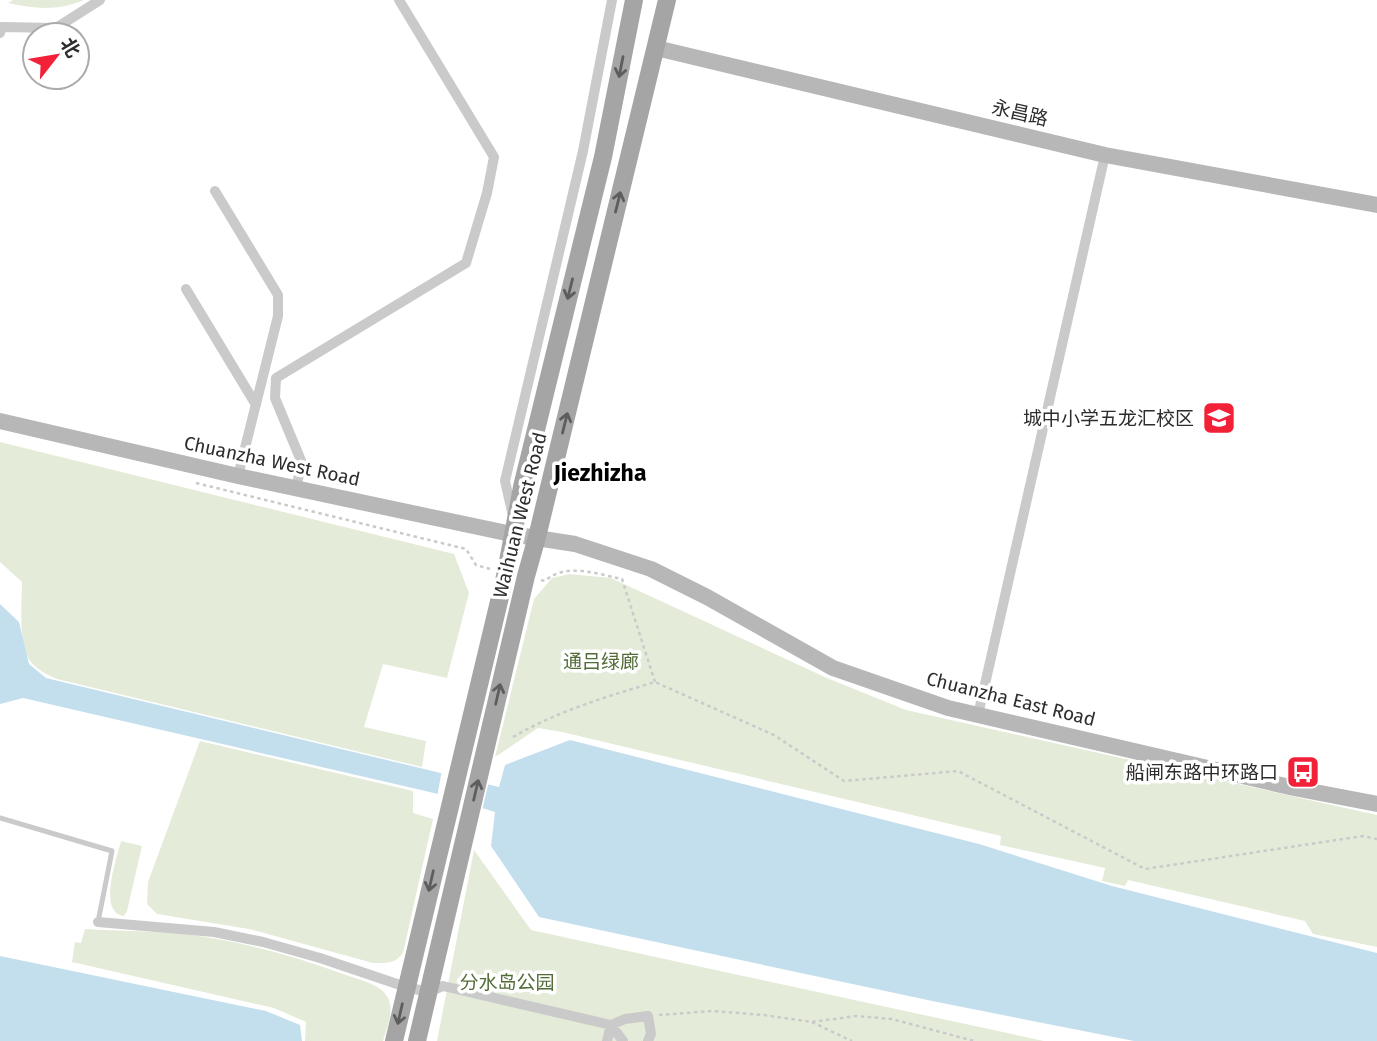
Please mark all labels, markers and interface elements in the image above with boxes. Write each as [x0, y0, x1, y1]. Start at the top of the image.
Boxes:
north arrow [21, 21, 91, 91]
text: 北 [55, 33, 85, 62]
one-way arrow [613, 55, 627, 78]
street label: 永昌路 [990, 95, 1050, 131]
one-way arrow [612, 191, 626, 214]
one-way arrow [563, 277, 576, 300]
school or university icon: 城中小学五龙汇校区 [1200, 399, 1238, 437]
place label: 城中小学五龙汇校区 [1023, 407, 1194, 430]
one-way arrow [559, 412, 572, 435]
street label: Waihuan West Road [488, 430, 552, 600]
street label: Chuanzha West Road [182, 431, 362, 491]
district label: Jiezhizha [552, 459, 647, 487]
park label: 通吕绿廊 [563, 650, 639, 673]
street label: Chuanzha East Road [924, 667, 1098, 731]
one-way arrow [492, 683, 505, 706]
bus stop icon: 船闸东路中环路口 [1284, 753, 1322, 791]
place label: 船闸东路中环路口 [1126, 761, 1278, 784]
one-way arrow [469, 779, 483, 802]
one-way arrow [424, 869, 437, 892]
park label: 分水岛公园 [459, 971, 555, 994]
one-way arrow [393, 1002, 406, 1025]

